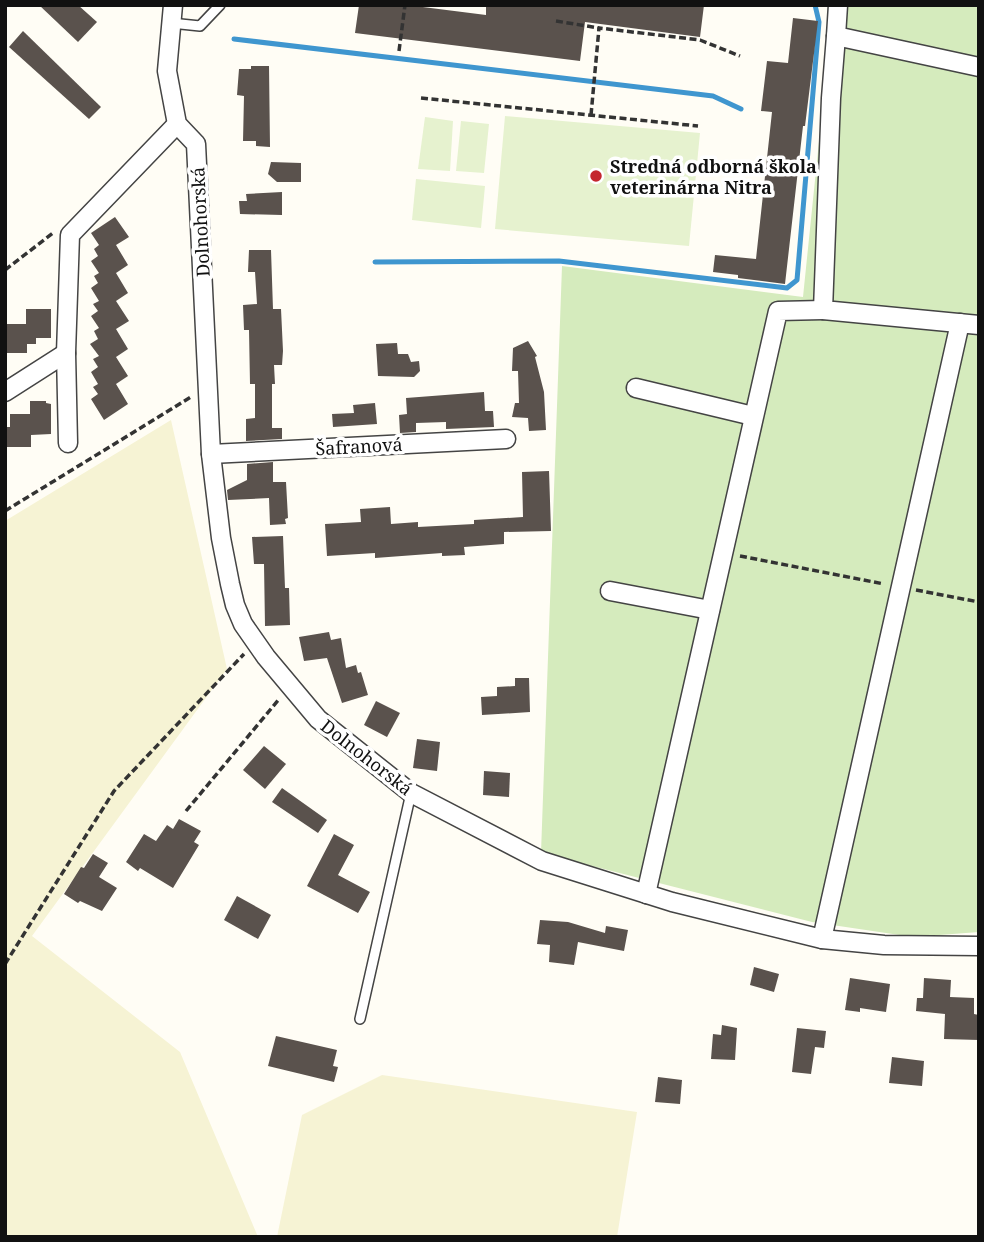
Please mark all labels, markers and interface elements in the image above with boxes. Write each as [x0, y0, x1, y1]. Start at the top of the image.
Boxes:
place label: Stredná odborná škola veterinárna Nitra [610, 154, 817, 199]
street label: Dolnohorská [185, 166, 215, 278]
marker: Stredná odborná škola veterinárna Nitra [588, 168, 604, 184]
street label: Šafranová [315, 432, 403, 460]
street label: Dolnohorská [316, 714, 418, 800]

